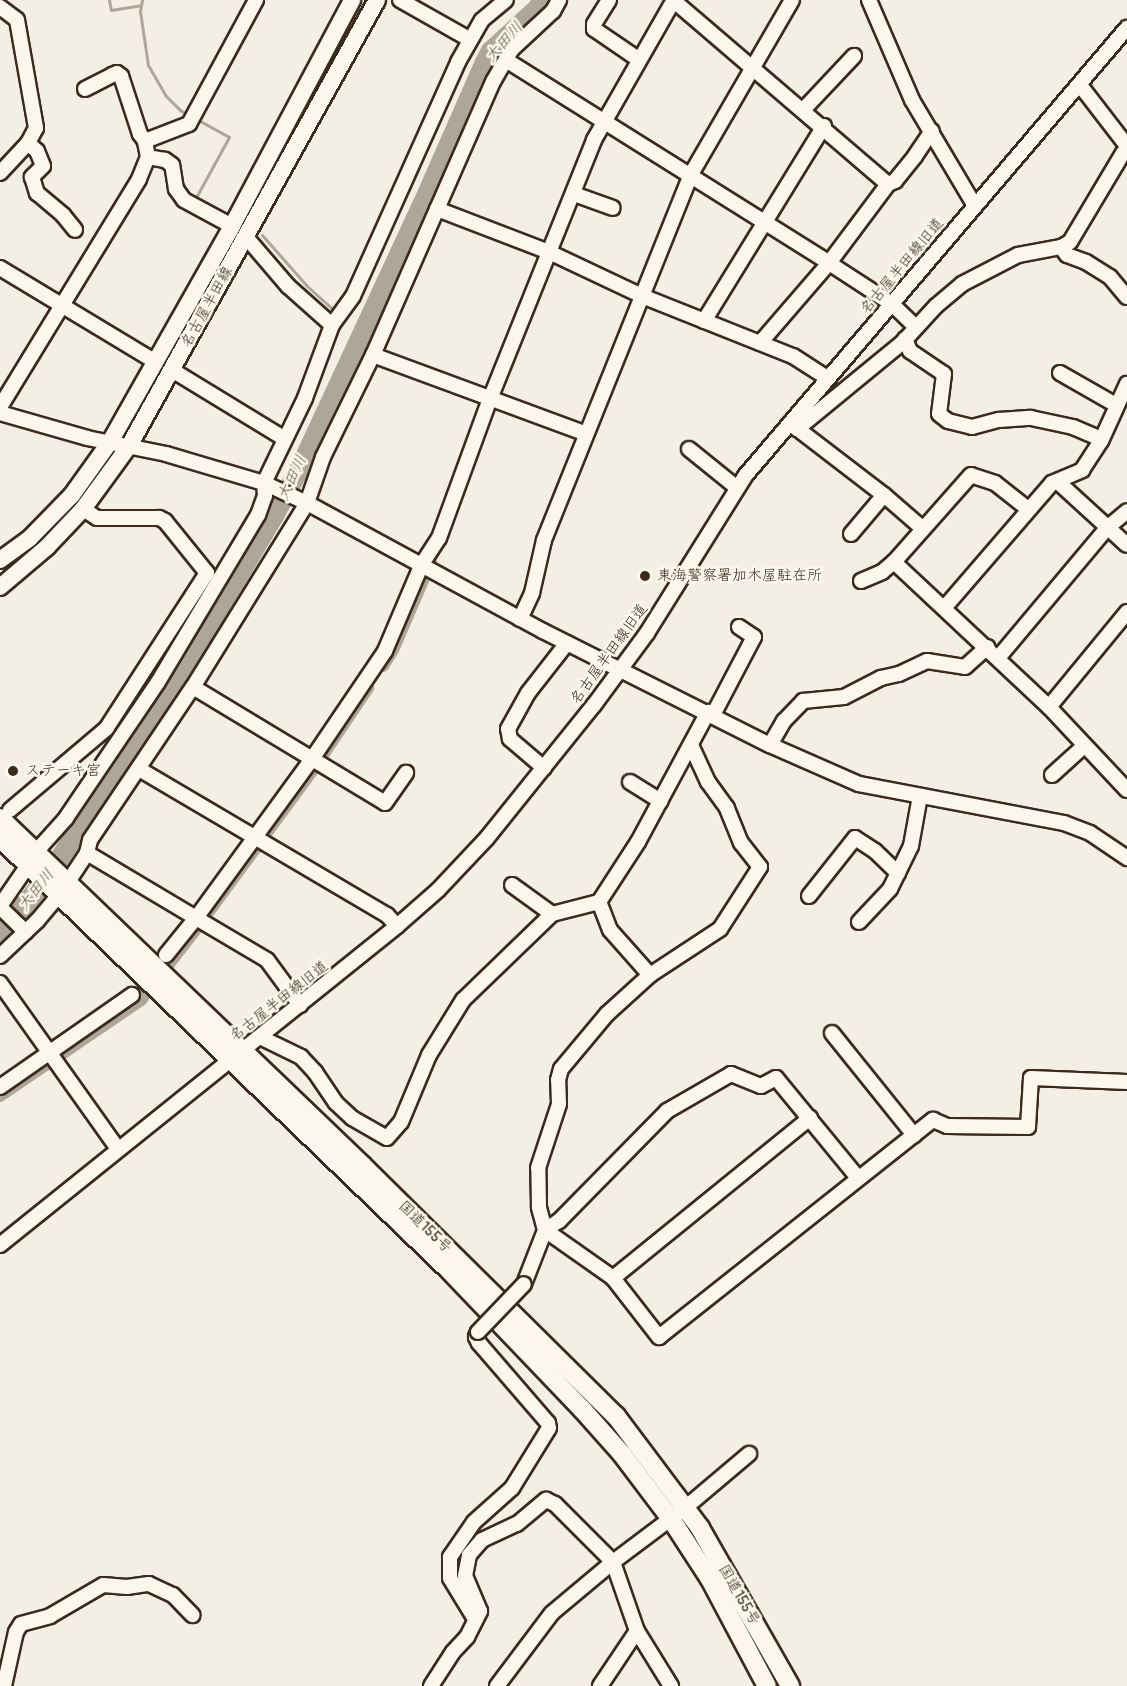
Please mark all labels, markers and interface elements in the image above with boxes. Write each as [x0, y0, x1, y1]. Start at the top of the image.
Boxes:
water label: 大田川 [481, 18, 527, 66]
street label: 名古屋半田線旧道 [857, 214, 947, 318]
street label: 名古屋半田線 [177, 263, 237, 351]
water label: 大田川 [273, 452, 311, 504]
place label: 東海警察署加木屋駐在所 [657, 567, 822, 585]
marker: 東海警察署加木屋駐在所 [638, 569, 652, 583]
street label: 名古屋半田線旧道 [566, 600, 652, 708]
place label: ステーキ宮 [25, 762, 100, 780]
marker: ステーキ宮 [6, 764, 20, 778]
water label: 大田川 [14, 865, 58, 915]
street label: 名古屋半田線旧道 [226, 957, 332, 1045]
street label: 国道155号 [395, 1197, 455, 1257]
street label: 国道155号 [714, 1561, 764, 1629]

